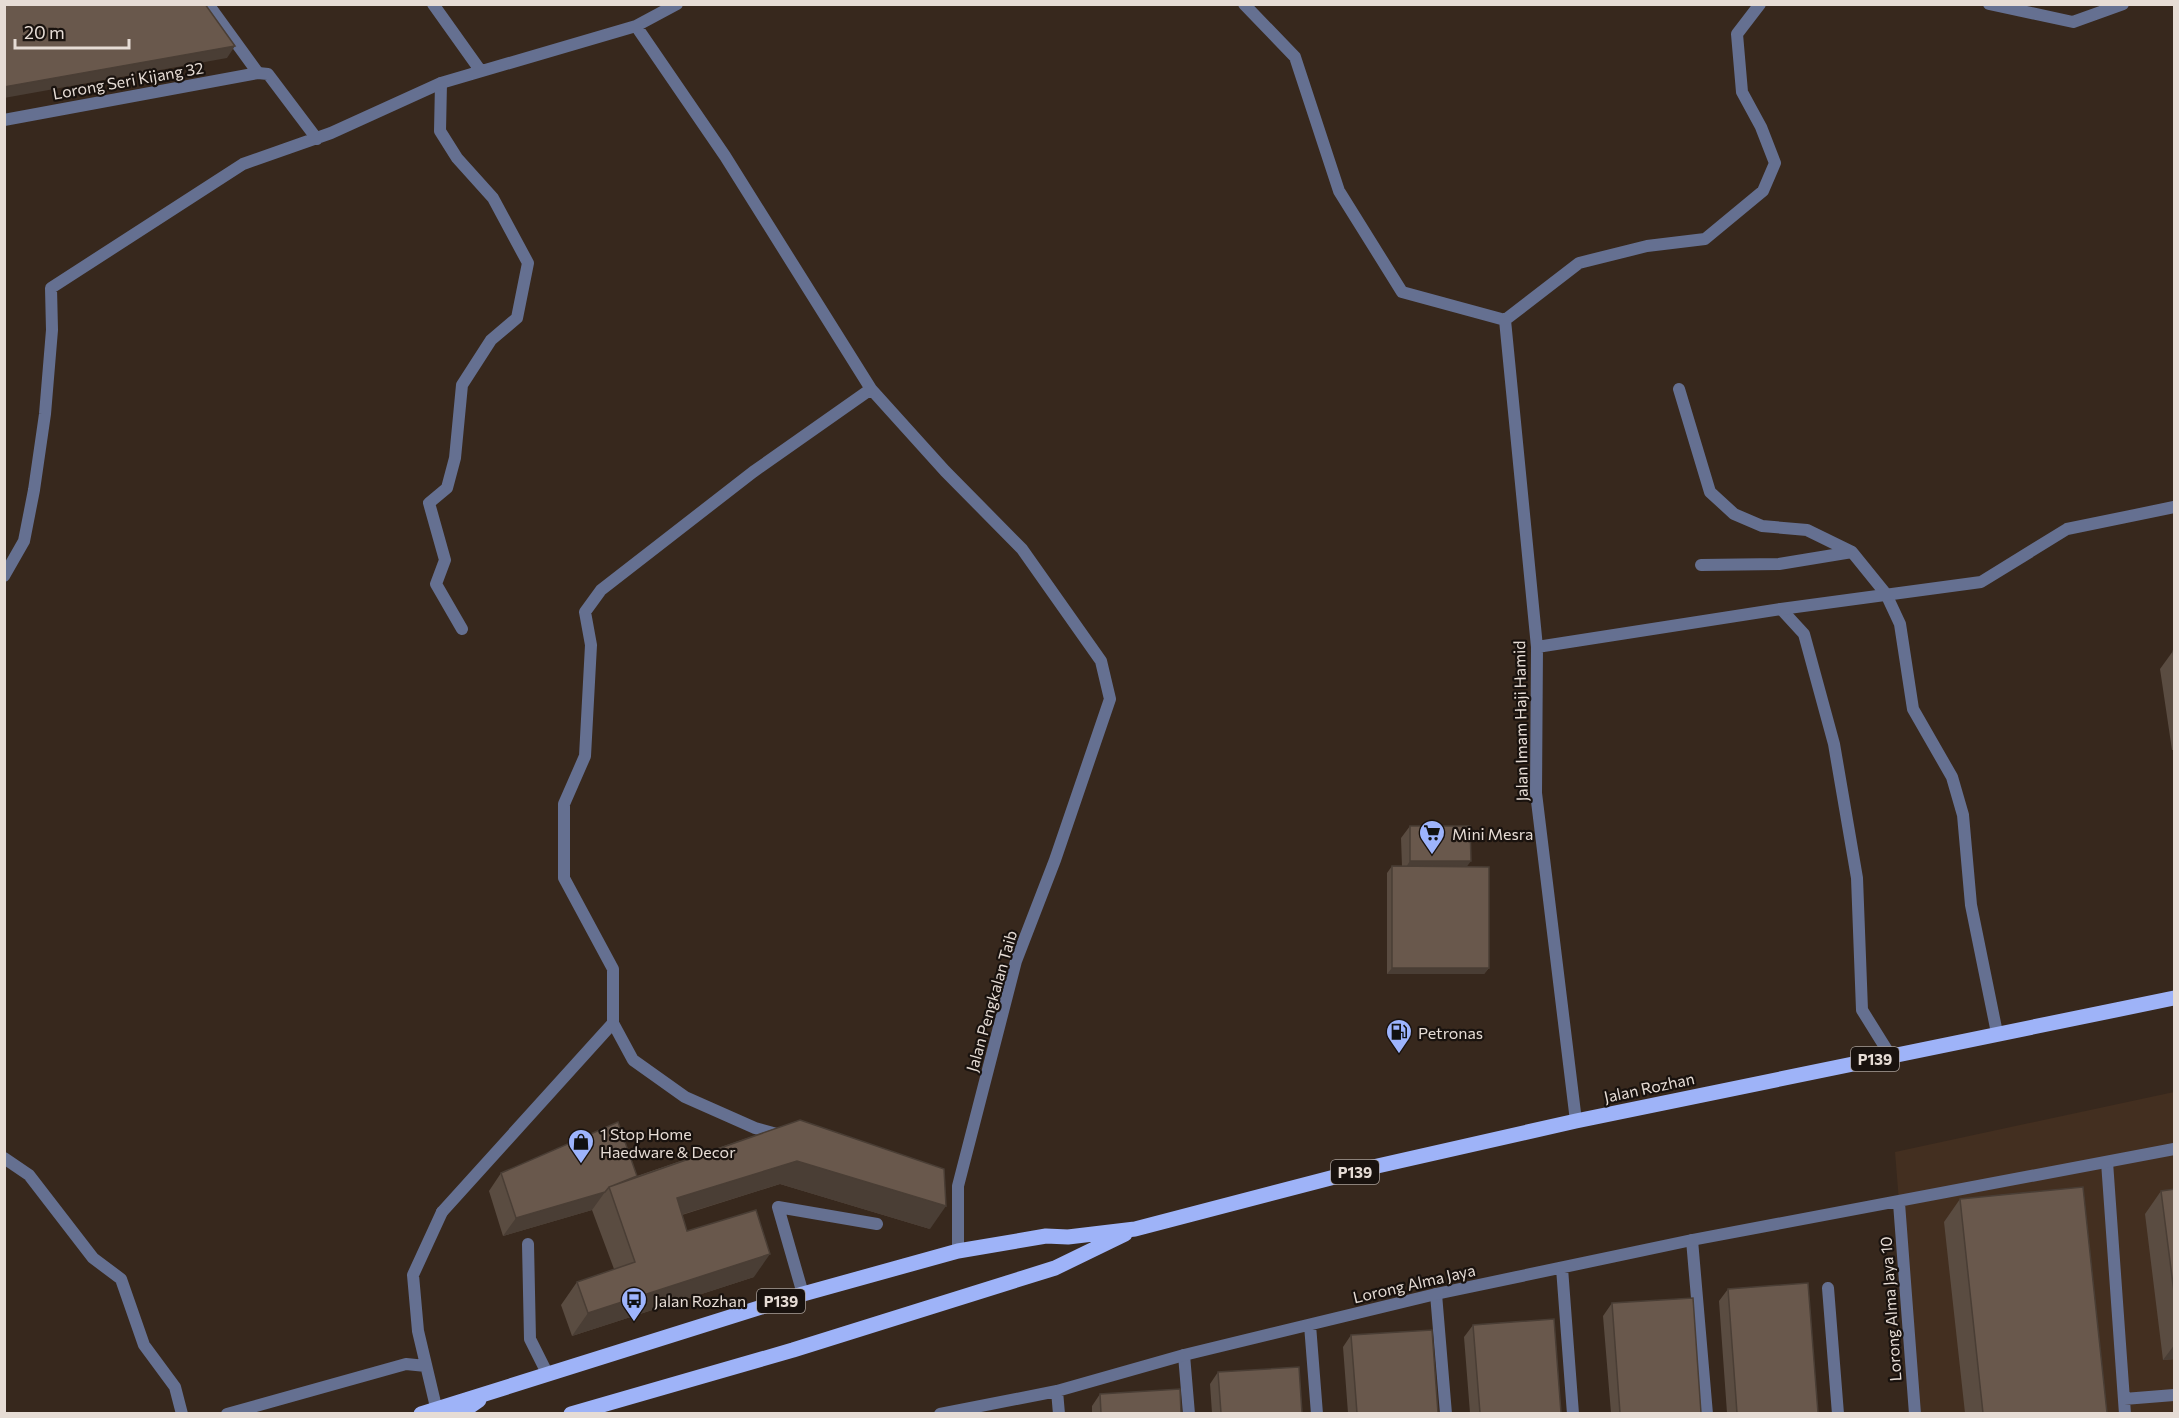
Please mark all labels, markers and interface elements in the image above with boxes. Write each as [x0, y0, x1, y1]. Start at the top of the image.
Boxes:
scale bar [15, 12, 129, 50]
text: 20 m [24, 21, 65, 43]
street label: Lorong Seri Kijang 32 [51, 57, 205, 103]
street label: Jalan Imam Haji Hamid [1509, 640, 1531, 802]
supermarket icon: Mini Mesra [1417, 818, 1447, 856]
place label: Mini Mesra [1452, 824, 1533, 843]
street label: Jalan Pengkalan Taib [962, 928, 1020, 1074]
fuel station icon: Petronas [1384, 1017, 1414, 1055]
place label: Petronas [1418, 1023, 1483, 1042]
road number: P139 [1851, 1047, 1899, 1071]
street label: Jalan Rozhan [1602, 1068, 1696, 1106]
place label: 1 Stop Home Haedware & Decor [600, 1124, 736, 1161]
shop icon: 1 Stop Home Haedware & Decor [566, 1127, 596, 1165]
road number: P139 [1331, 1160, 1379, 1184]
street label: Lorong Alma Jaya 10 [1875, 1236, 1905, 1382]
street label: Lorong Alma Jaya [1351, 1260, 1477, 1306]
bus stop icon: Jalan Rozhan [619, 1285, 649, 1323]
road number: P139 [757, 1289, 805, 1313]
place label: Jalan Rozhan [654, 1291, 746, 1310]

